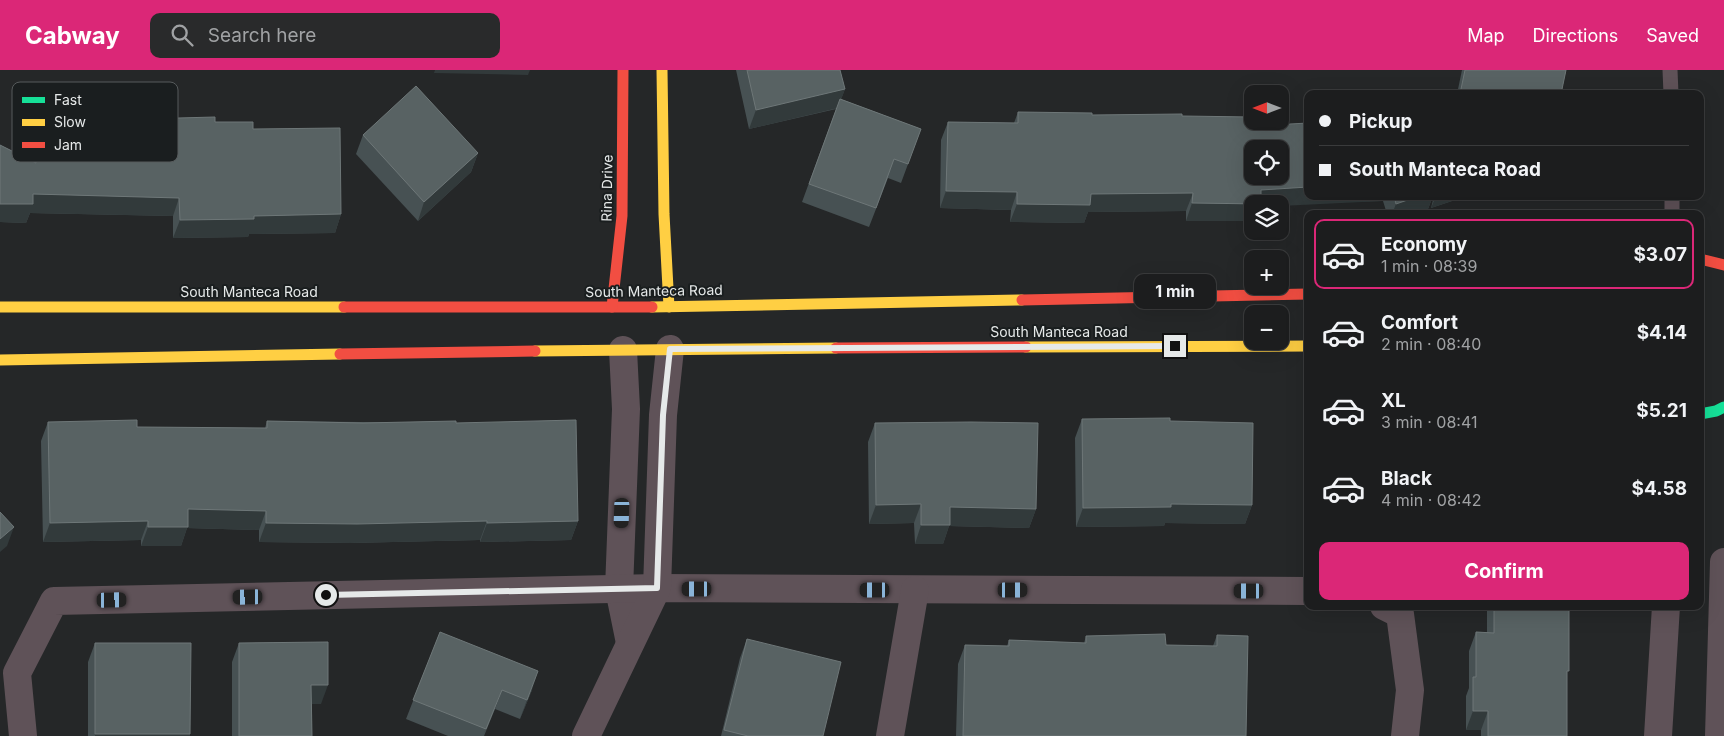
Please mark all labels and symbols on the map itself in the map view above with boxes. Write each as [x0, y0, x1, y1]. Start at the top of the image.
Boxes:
legend [12, 82, 178, 162]
north arrow [1244, 85, 1289, 130]
text: Fast [54, 91, 82, 108]
text: Slow [54, 113, 86, 130]
text: Jam [54, 136, 82, 153]
street label: Rina Drive [597, 154, 616, 222]
callout: 1 min [1134, 274, 1216, 308]
street label: South Manteca Road [585, 281, 723, 300]
street label: South Manteca Road [180, 283, 318, 300]
street label: South Manteca Road [990, 323, 1128, 340]
route end [1164, 335, 1186, 357]
car [613, 498, 630, 528]
car [682, 582, 712, 597]
car [860, 583, 890, 598]
car [998, 583, 1028, 598]
route start [315, 584, 337, 606]
car [1234, 584, 1264, 599]
car [232, 589, 263, 605]
car [96, 592, 127, 608]

